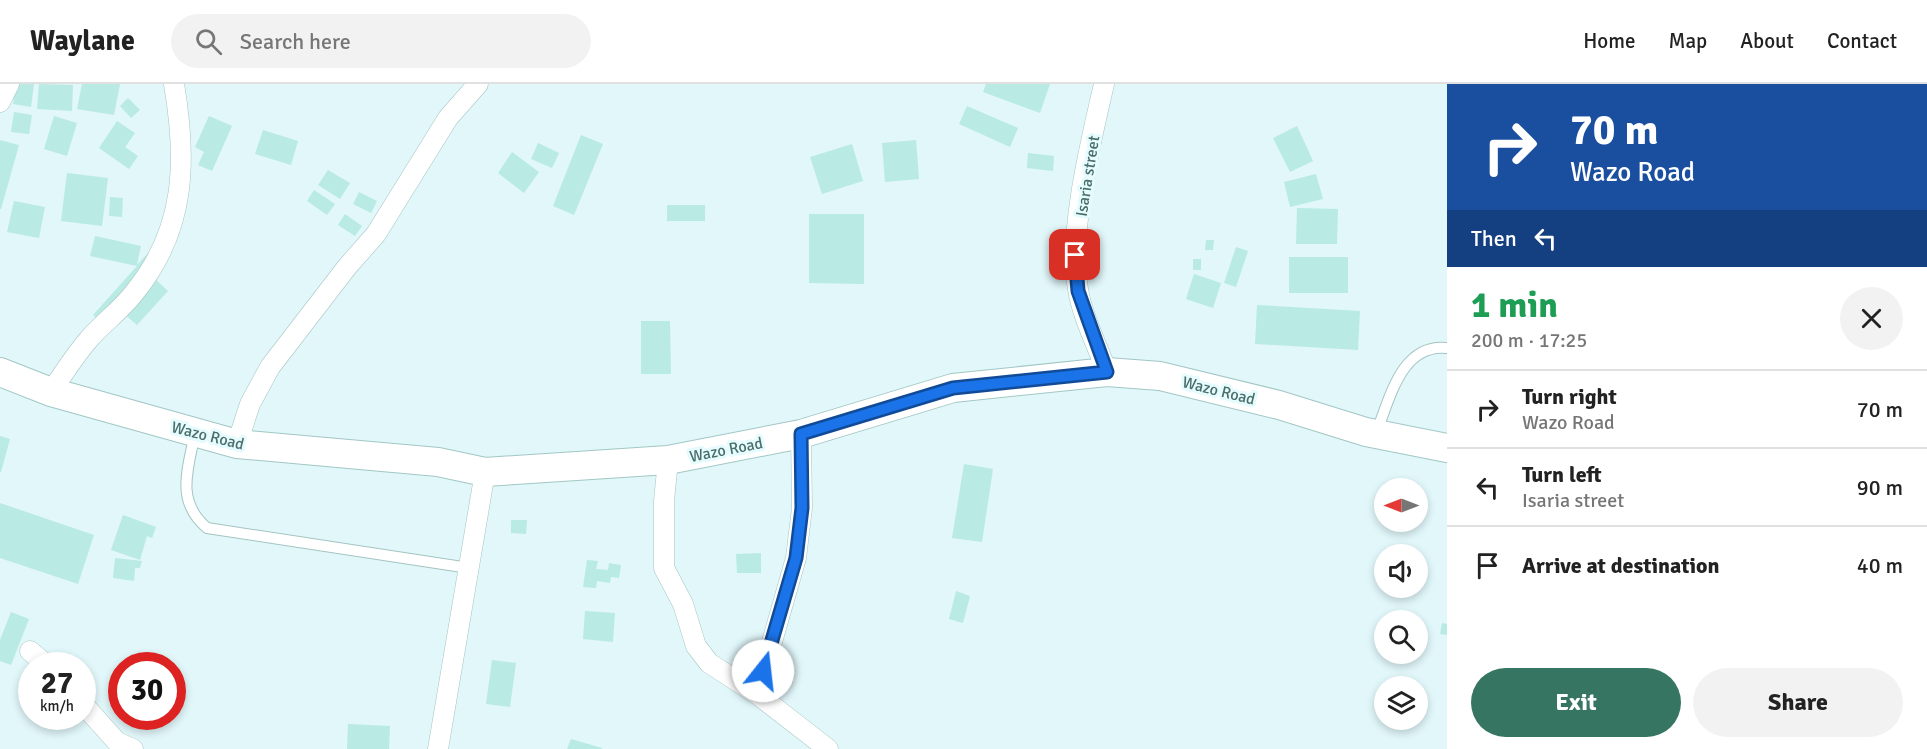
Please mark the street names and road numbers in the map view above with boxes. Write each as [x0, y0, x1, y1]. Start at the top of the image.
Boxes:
street label: Isaria street [1072, 134, 1104, 218]
street label: Wazo Road [1180, 372, 1257, 410]
street label: Wazo Road [169, 417, 246, 455]
street label: Wazo Road [688, 433, 764, 467]

